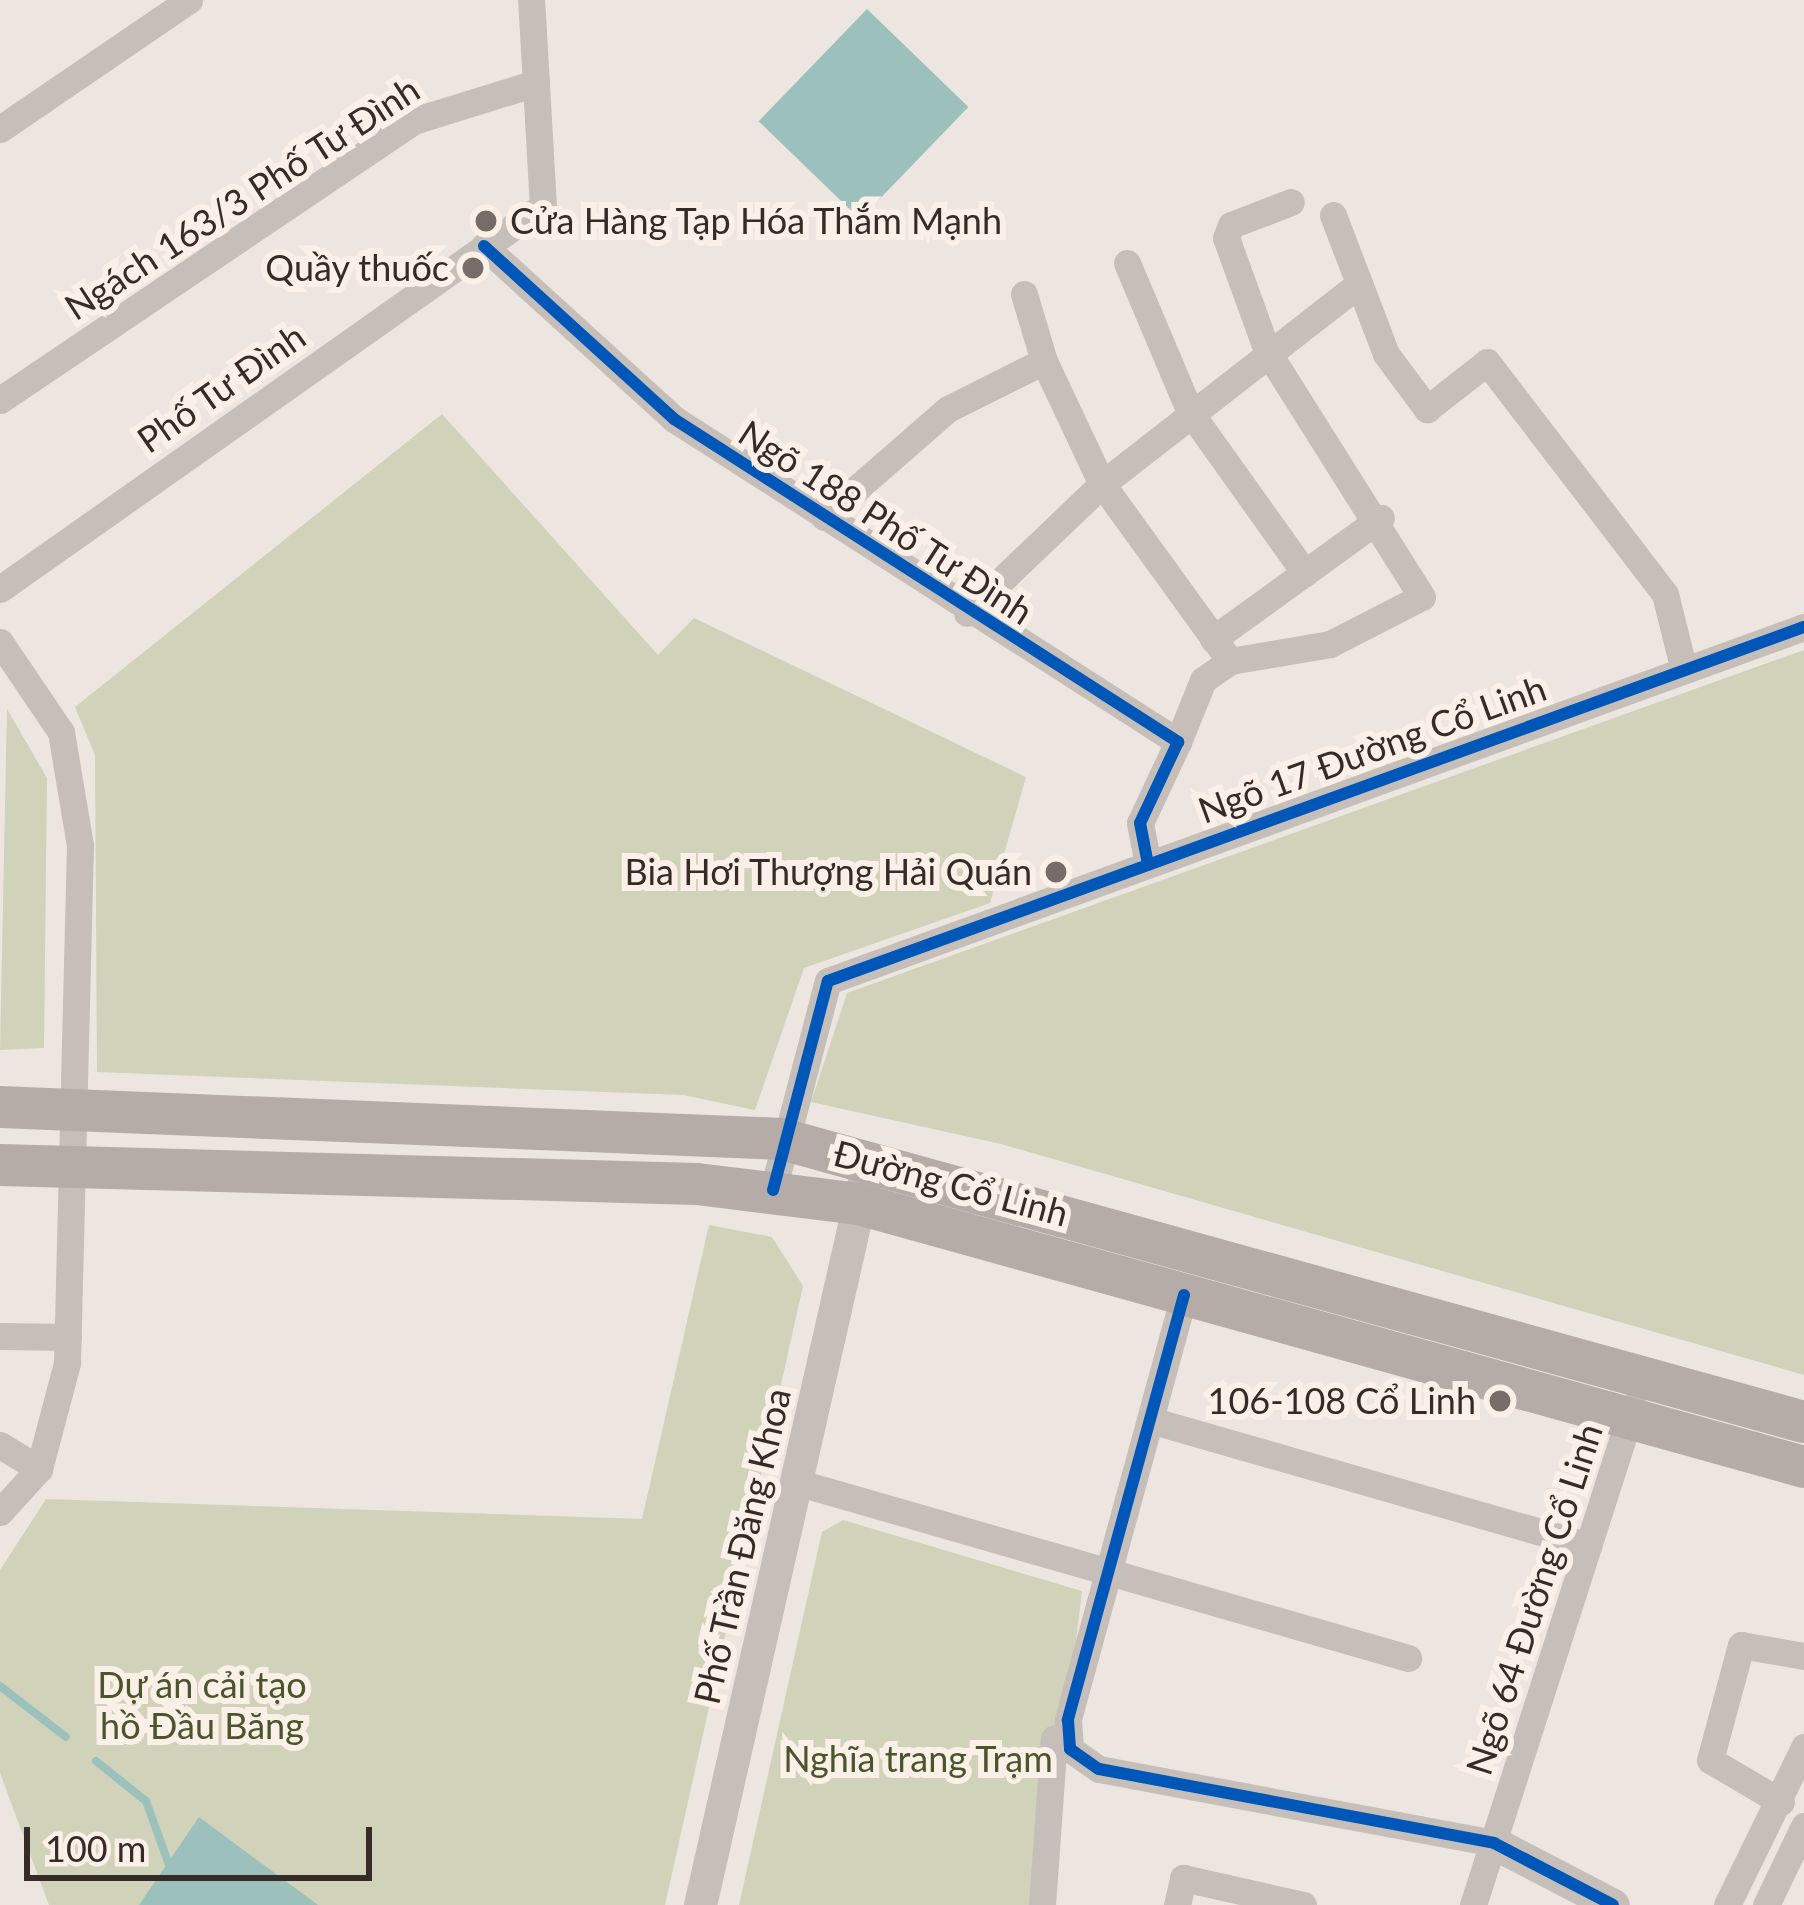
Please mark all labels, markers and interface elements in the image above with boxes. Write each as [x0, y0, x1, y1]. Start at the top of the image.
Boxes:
street label: Ngách 163/3 Phố Tư Đình [56, 67, 428, 329]
place label: Cửa Hàng Tạp Hóa Thắm Mạnh [510, 199, 1004, 243]
marker: Cửa Hàng Tạp Hóa Thắm Mạnh [473, 208, 499, 234]
place label: Quầy thuốc [264, 246, 449, 290]
marker: Quầy thuốc [460, 255, 486, 281]
street label: Phố Tư Đình [128, 314, 314, 462]
street label: Ngõ 188 Phố Tư Đình [730, 410, 1042, 634]
street label: Ngõ 17 Đường Cổ Linh [1192, 666, 1552, 832]
place label: Bia Hơi Thượng Hải Quán [624, 850, 1032, 894]
marker: Bia Hơi Thượng Hải Quán [1043, 859, 1069, 885]
street label: Đường Cổ Linh [829, 1131, 1073, 1235]
place label: 106-108 Cổ Linh [1208, 1379, 1476, 1423]
street label: Phố Trần Đăng Khoa [685, 1383, 799, 1709]
marker: 106-108 Cổ Linh [1487, 1388, 1513, 1414]
street label: Ngõ 64 Đường Cổ Linh [1457, 1418, 1611, 1780]
park label: Dự án cải tạo hồ Đầu Băng [97, 1662, 307, 1747]
park label: Nghĩa trang Trạm [783, 1737, 1053, 1781]
scale bar [30, 1803, 378, 1877]
text: 100 m [45, 1826, 146, 1870]

